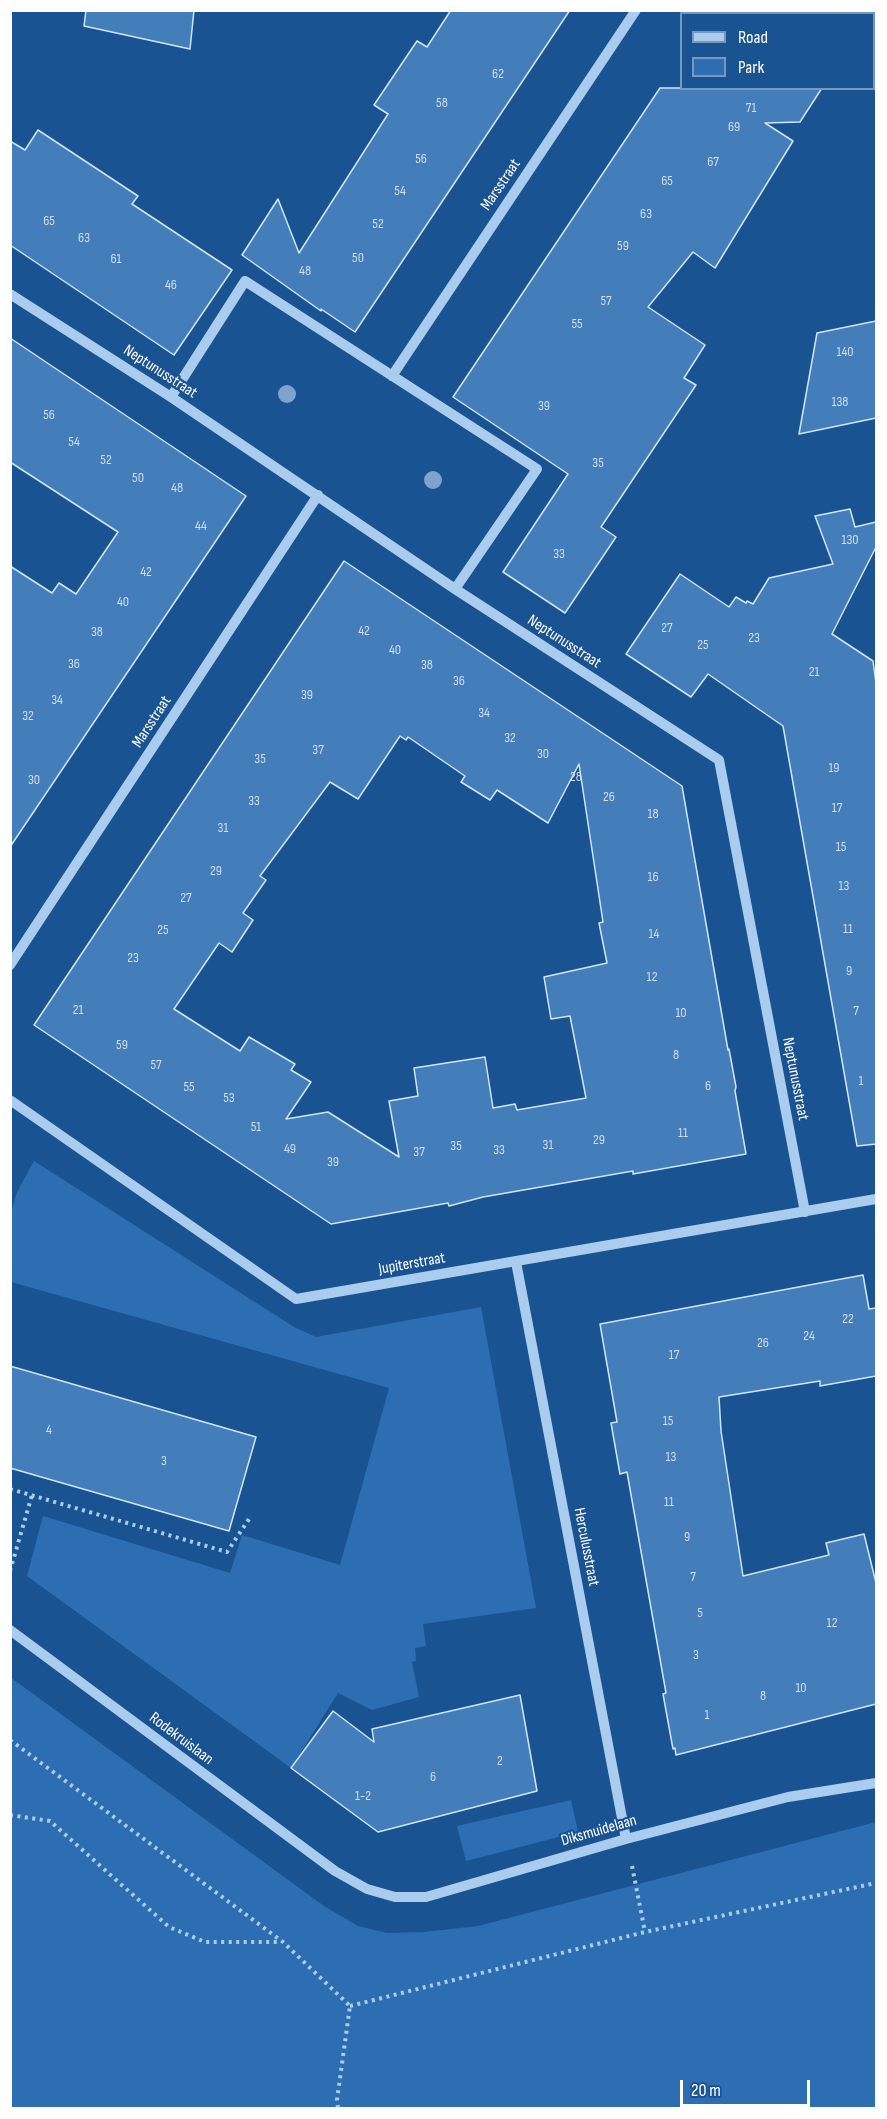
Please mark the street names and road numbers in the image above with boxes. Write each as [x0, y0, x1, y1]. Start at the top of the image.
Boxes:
street label: Marsstraat [477, 156, 525, 214]
street label: Neptunusstraat [120, 341, 200, 403]
street label: Neptunusstraat [524, 611, 604, 673]
street label: Marsstraat [128, 693, 176, 751]
street label: Neptunusstraat [778, 1036, 812, 1122]
street label: Jupiterstraat [377, 1249, 447, 1279]
street label: Herculusstraat [569, 1506, 603, 1588]
street label: Rodekruislaan [145, 1709, 217, 1769]
street label: Diksmuidelaan [559, 1811, 639, 1851]

